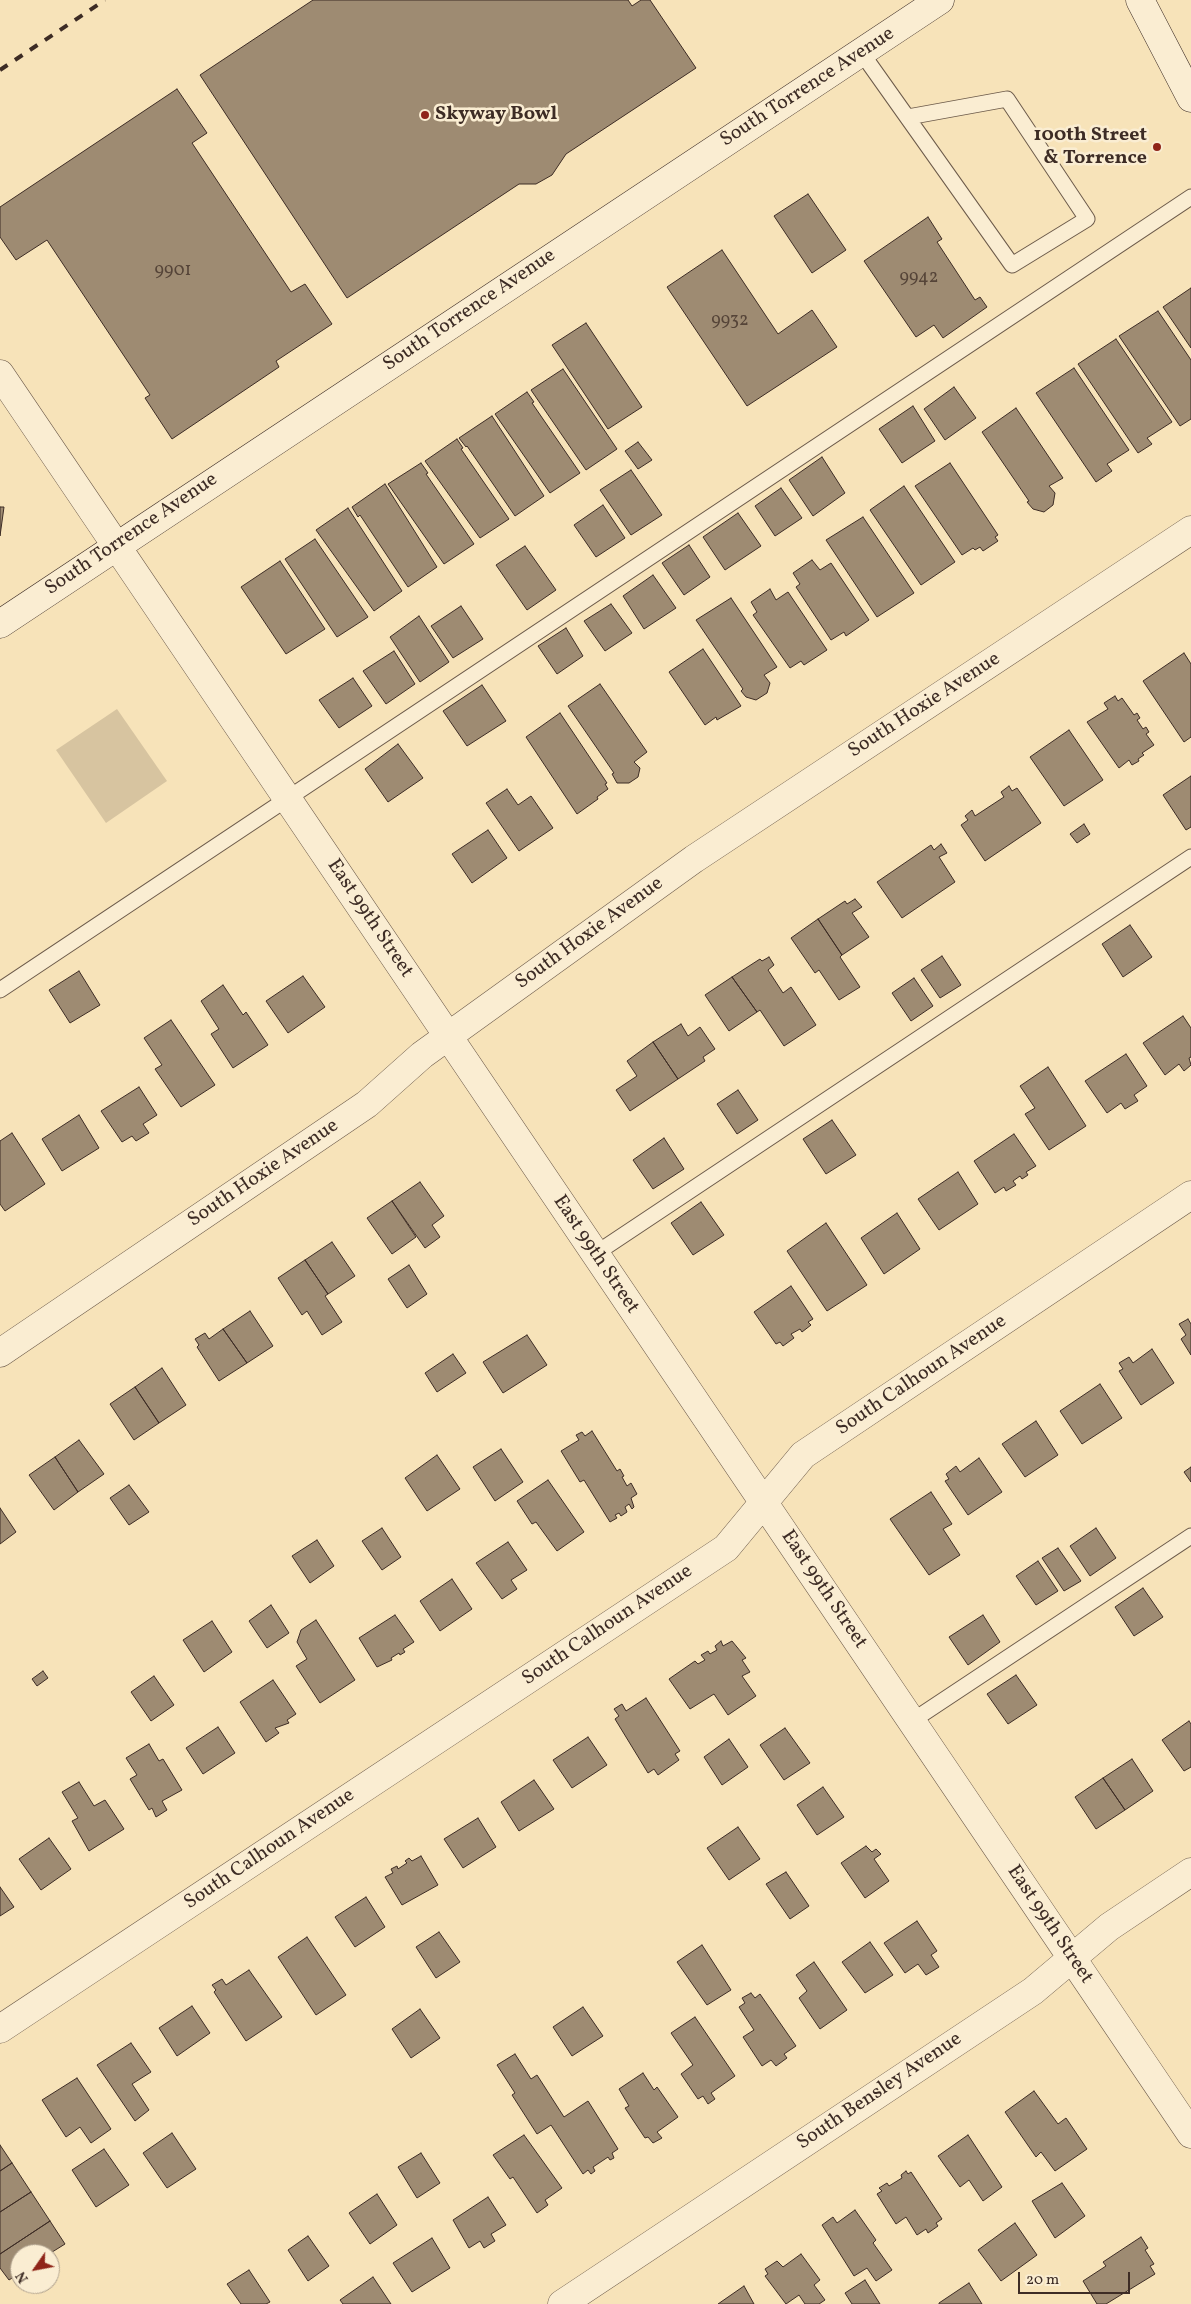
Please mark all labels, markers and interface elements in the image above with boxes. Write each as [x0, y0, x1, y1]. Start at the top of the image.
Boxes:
street label: South Torrence Avenue [716, 23, 900, 153]
place label: Skyway Bowl [435, 103, 557, 127]
marker: Skyway Bowl [419, 109, 431, 121]
place label: 100th Street & Torrence [1033, 124, 1147, 171]
marker: 100th Street & Torrence [1151, 141, 1163, 153]
street label: South Torrence Avenue [379, 244, 561, 378]
house number: 9901 [154, 261, 192, 283]
house number: 9942 [900, 268, 938, 290]
house number: 9932 [711, 311, 749, 333]
street label: South Torrence Avenue [41, 468, 223, 602]
street label: South Hoxie Avenue [844, 648, 1006, 764]
street label: East 99th Street [321, 855, 417, 983]
street label: South Hoxie Avenue [512, 872, 668, 996]
street label: South Hoxie Avenue [184, 1115, 344, 1233]
street label: East 99th Street [547, 1191, 643, 1319]
street label: South Calhoun Avenue [832, 1310, 1012, 1442]
street label: East 99th Street [775, 1526, 871, 1654]
street label: South Calhoun Avenue [518, 1560, 698, 1692]
street label: South Calhoun Avenue [180, 1784, 360, 1916]
street label: East 99th Street [1001, 1861, 1097, 1989]
street label: South Bensley Avenue [793, 2028, 967, 2156]
north arrow [10, 2244, 60, 2294]
scale bar [1021, 2262, 1134, 2294]
text: N [12, 2267, 34, 2286]
text: 20 m [1026, 2270, 1059, 2291]

